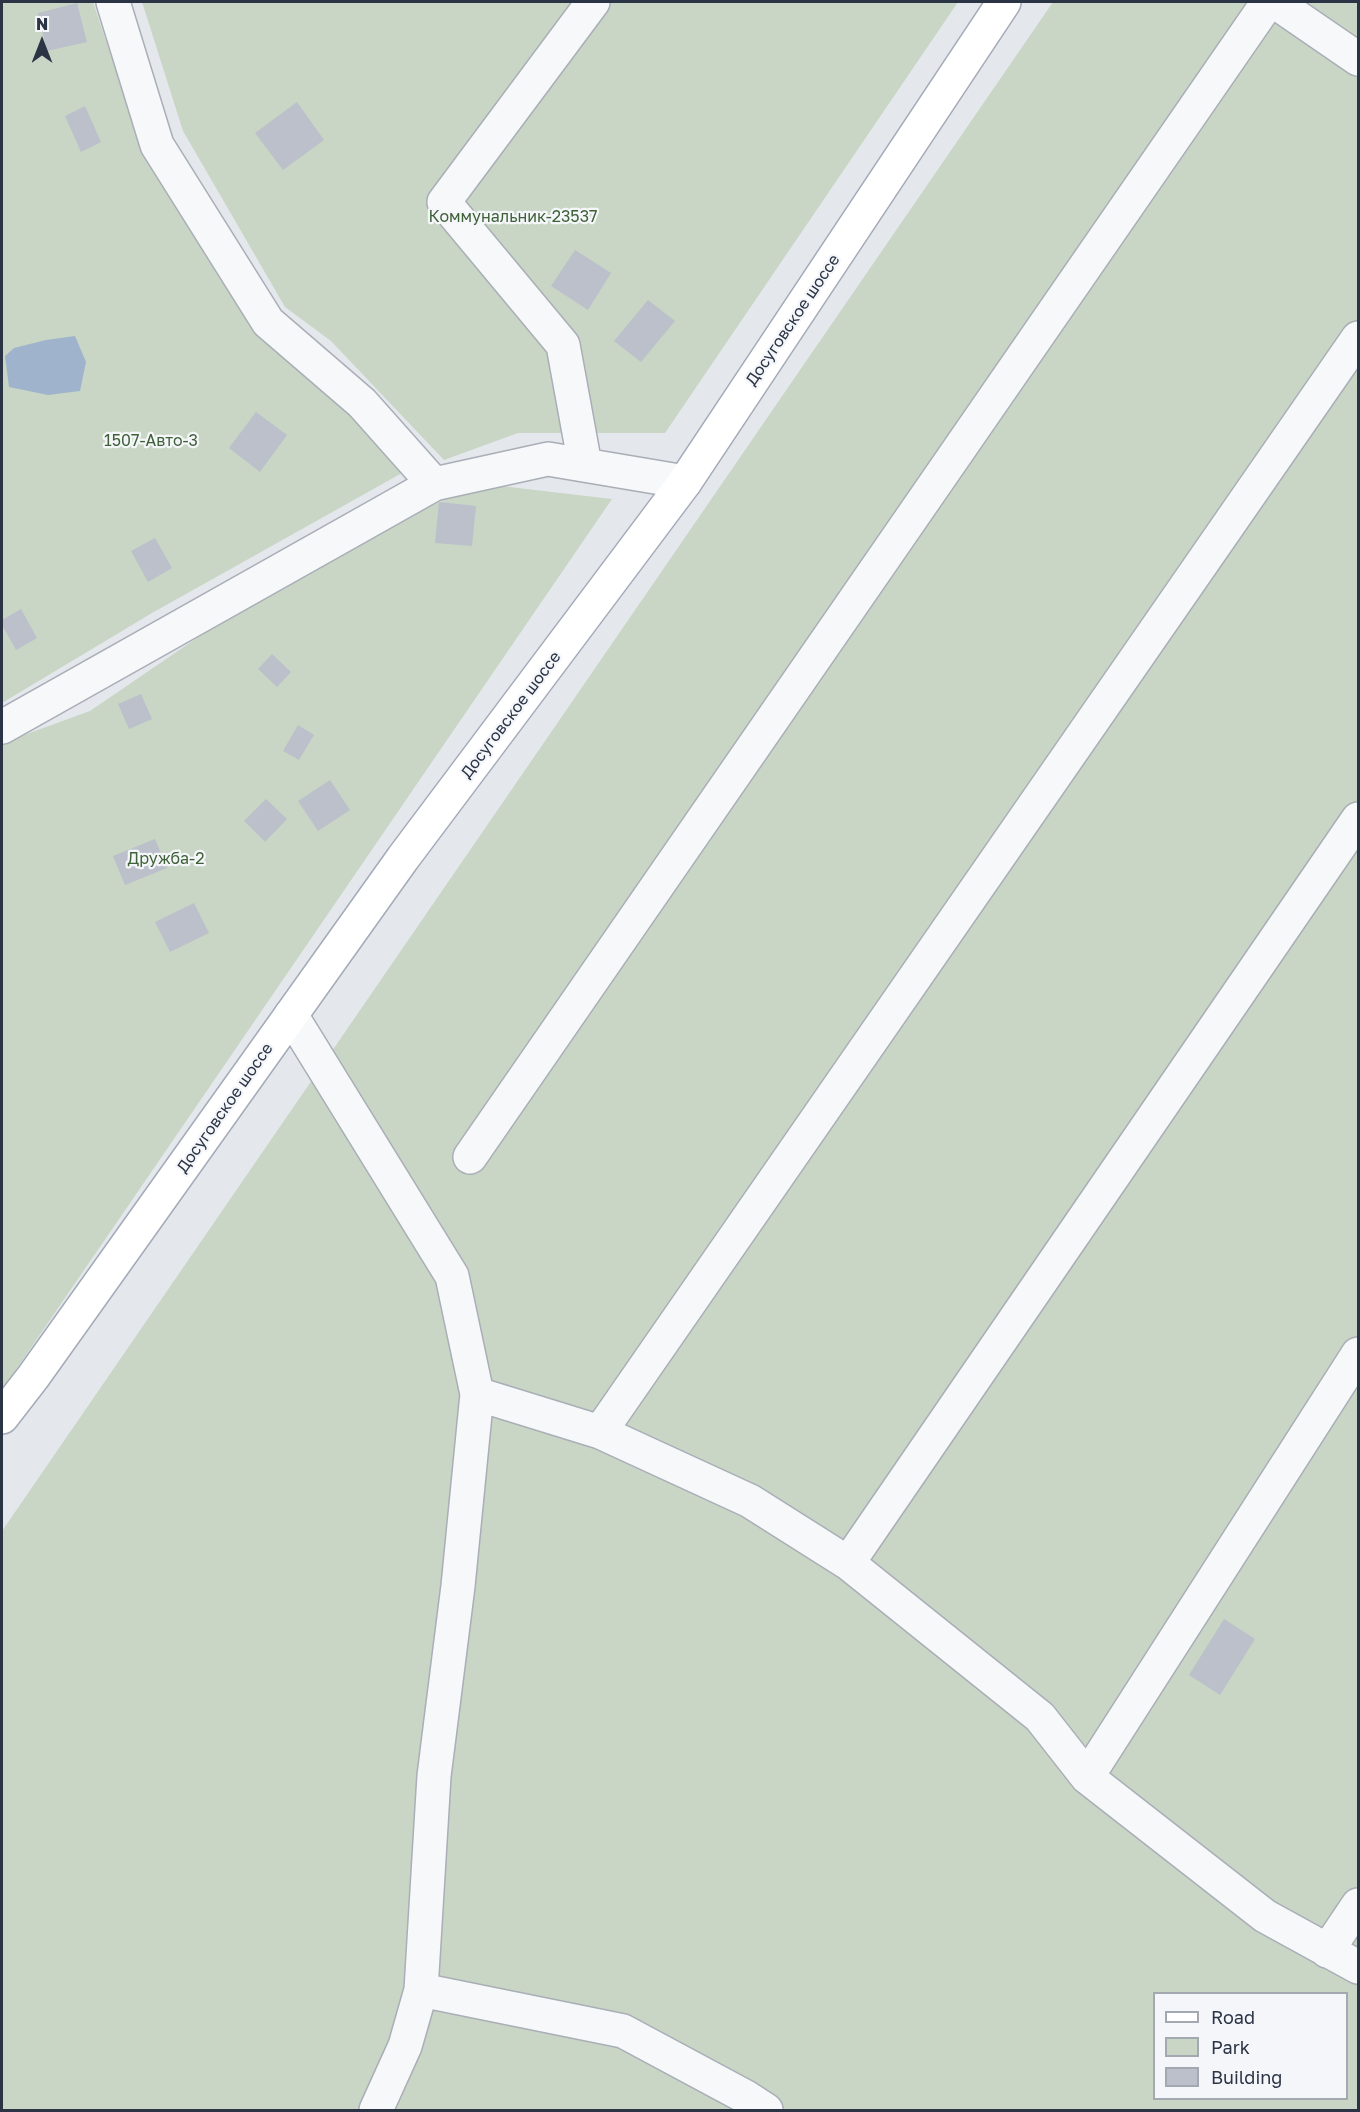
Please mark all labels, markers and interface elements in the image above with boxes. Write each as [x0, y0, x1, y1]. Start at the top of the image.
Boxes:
north arrow [12, 12, 72, 72]
text: N [36, 14, 48, 34]
park label: Коммунальник-23537 [429, 207, 597, 227]
street label: Досуговское шоссе [742, 251, 844, 389]
park label: 1507-Авто-3 [104, 431, 198, 451]
street label: Досуговское шоссе [457, 648, 565, 782]
park label: Дружба-2 [128, 849, 204, 869]
street label: Досуговское шоссе [173, 1039, 277, 1177]
legend [1153, 1992, 1348, 2100]
text: Road [1211, 2006, 1255, 2028]
text: Park [1211, 2036, 1250, 2058]
text: Building [1211, 2066, 1282, 2088]

